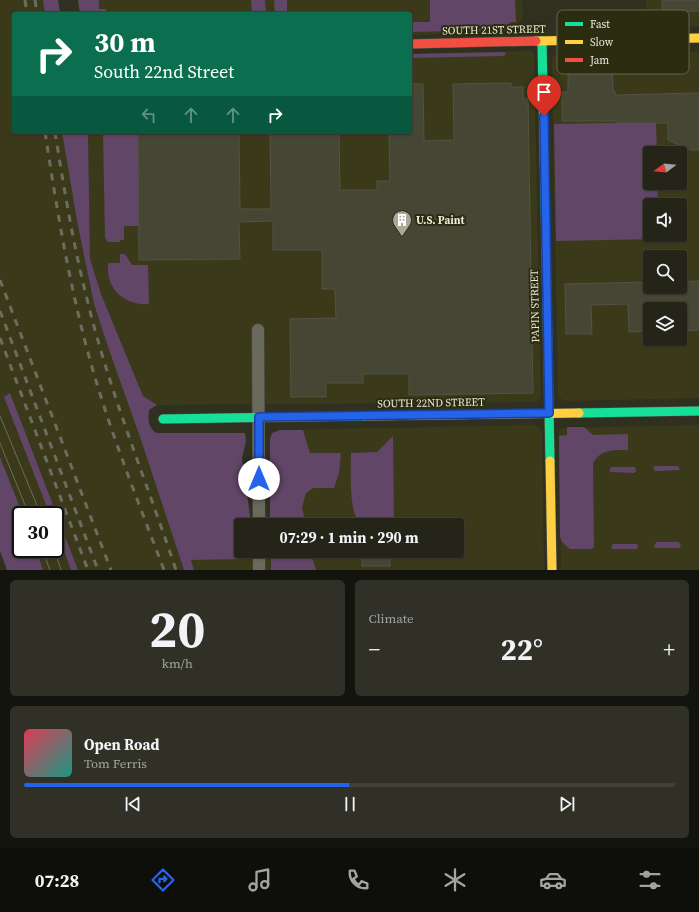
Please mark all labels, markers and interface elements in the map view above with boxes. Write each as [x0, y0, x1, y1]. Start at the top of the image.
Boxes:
legend [557, 10, 689, 74]
text: Fast [590, 17, 610, 32]
street label: SOUTH 21ST STREET [442, 22, 546, 38]
text: 30 m [94, 23, 156, 61]
icon: right [28, 28, 80, 80]
text: Slow [590, 35, 614, 50]
text: Jam [589, 53, 609, 68]
text: South 22nd Street [94, 59, 234, 84]
pin [527, 75, 561, 116]
icon: arrive [533, 81, 555, 103]
icon: left [138, 104, 160, 126]
icon: ahead [180, 104, 202, 126]
icon: ahead [222, 104, 244, 126]
icon: right [264, 104, 286, 126]
north arrow [643, 146, 687, 190]
map controls [643, 146, 687, 346]
button: sound [643, 198, 687, 242]
building icon: U.S. Paint [391, 209, 413, 237]
place label: U.S. Paint [416, 213, 465, 228]
button: search [643, 250, 687, 294]
street label: PAPIN STREET [527, 269, 543, 343]
button: layers [643, 302, 687, 346]
street label: SOUTH 22ND STREET [377, 395, 485, 411]
position arrow [238, 458, 280, 500]
speed limit sign: 30 [12, 506, 64, 558]
text: 07:29 · 1 min · 290 m [280, 527, 419, 548]
text: 20 [149, 593, 205, 664]
text: Climate [369, 610, 414, 627]
text: 22° [501, 629, 543, 670]
text: − [369, 634, 380, 664]
text: + [663, 634, 675, 664]
text: km/h [162, 655, 193, 672]
text: Open Road [84, 734, 159, 755]
text: Tom Ferris [84, 755, 147, 772]
icon: previous [122, 793, 144, 815]
icon: pause [339, 793, 361, 815]
icon: next [556, 793, 578, 815]
icon: directions [149, 866, 177, 894]
icon: music [246, 866, 274, 894]
icon: phone [344, 866, 372, 894]
icon: climate [441, 866, 469, 894]
icon: car [539, 866, 567, 894]
icon: filters [636, 866, 664, 894]
text: 07:28 [35, 868, 79, 893]

